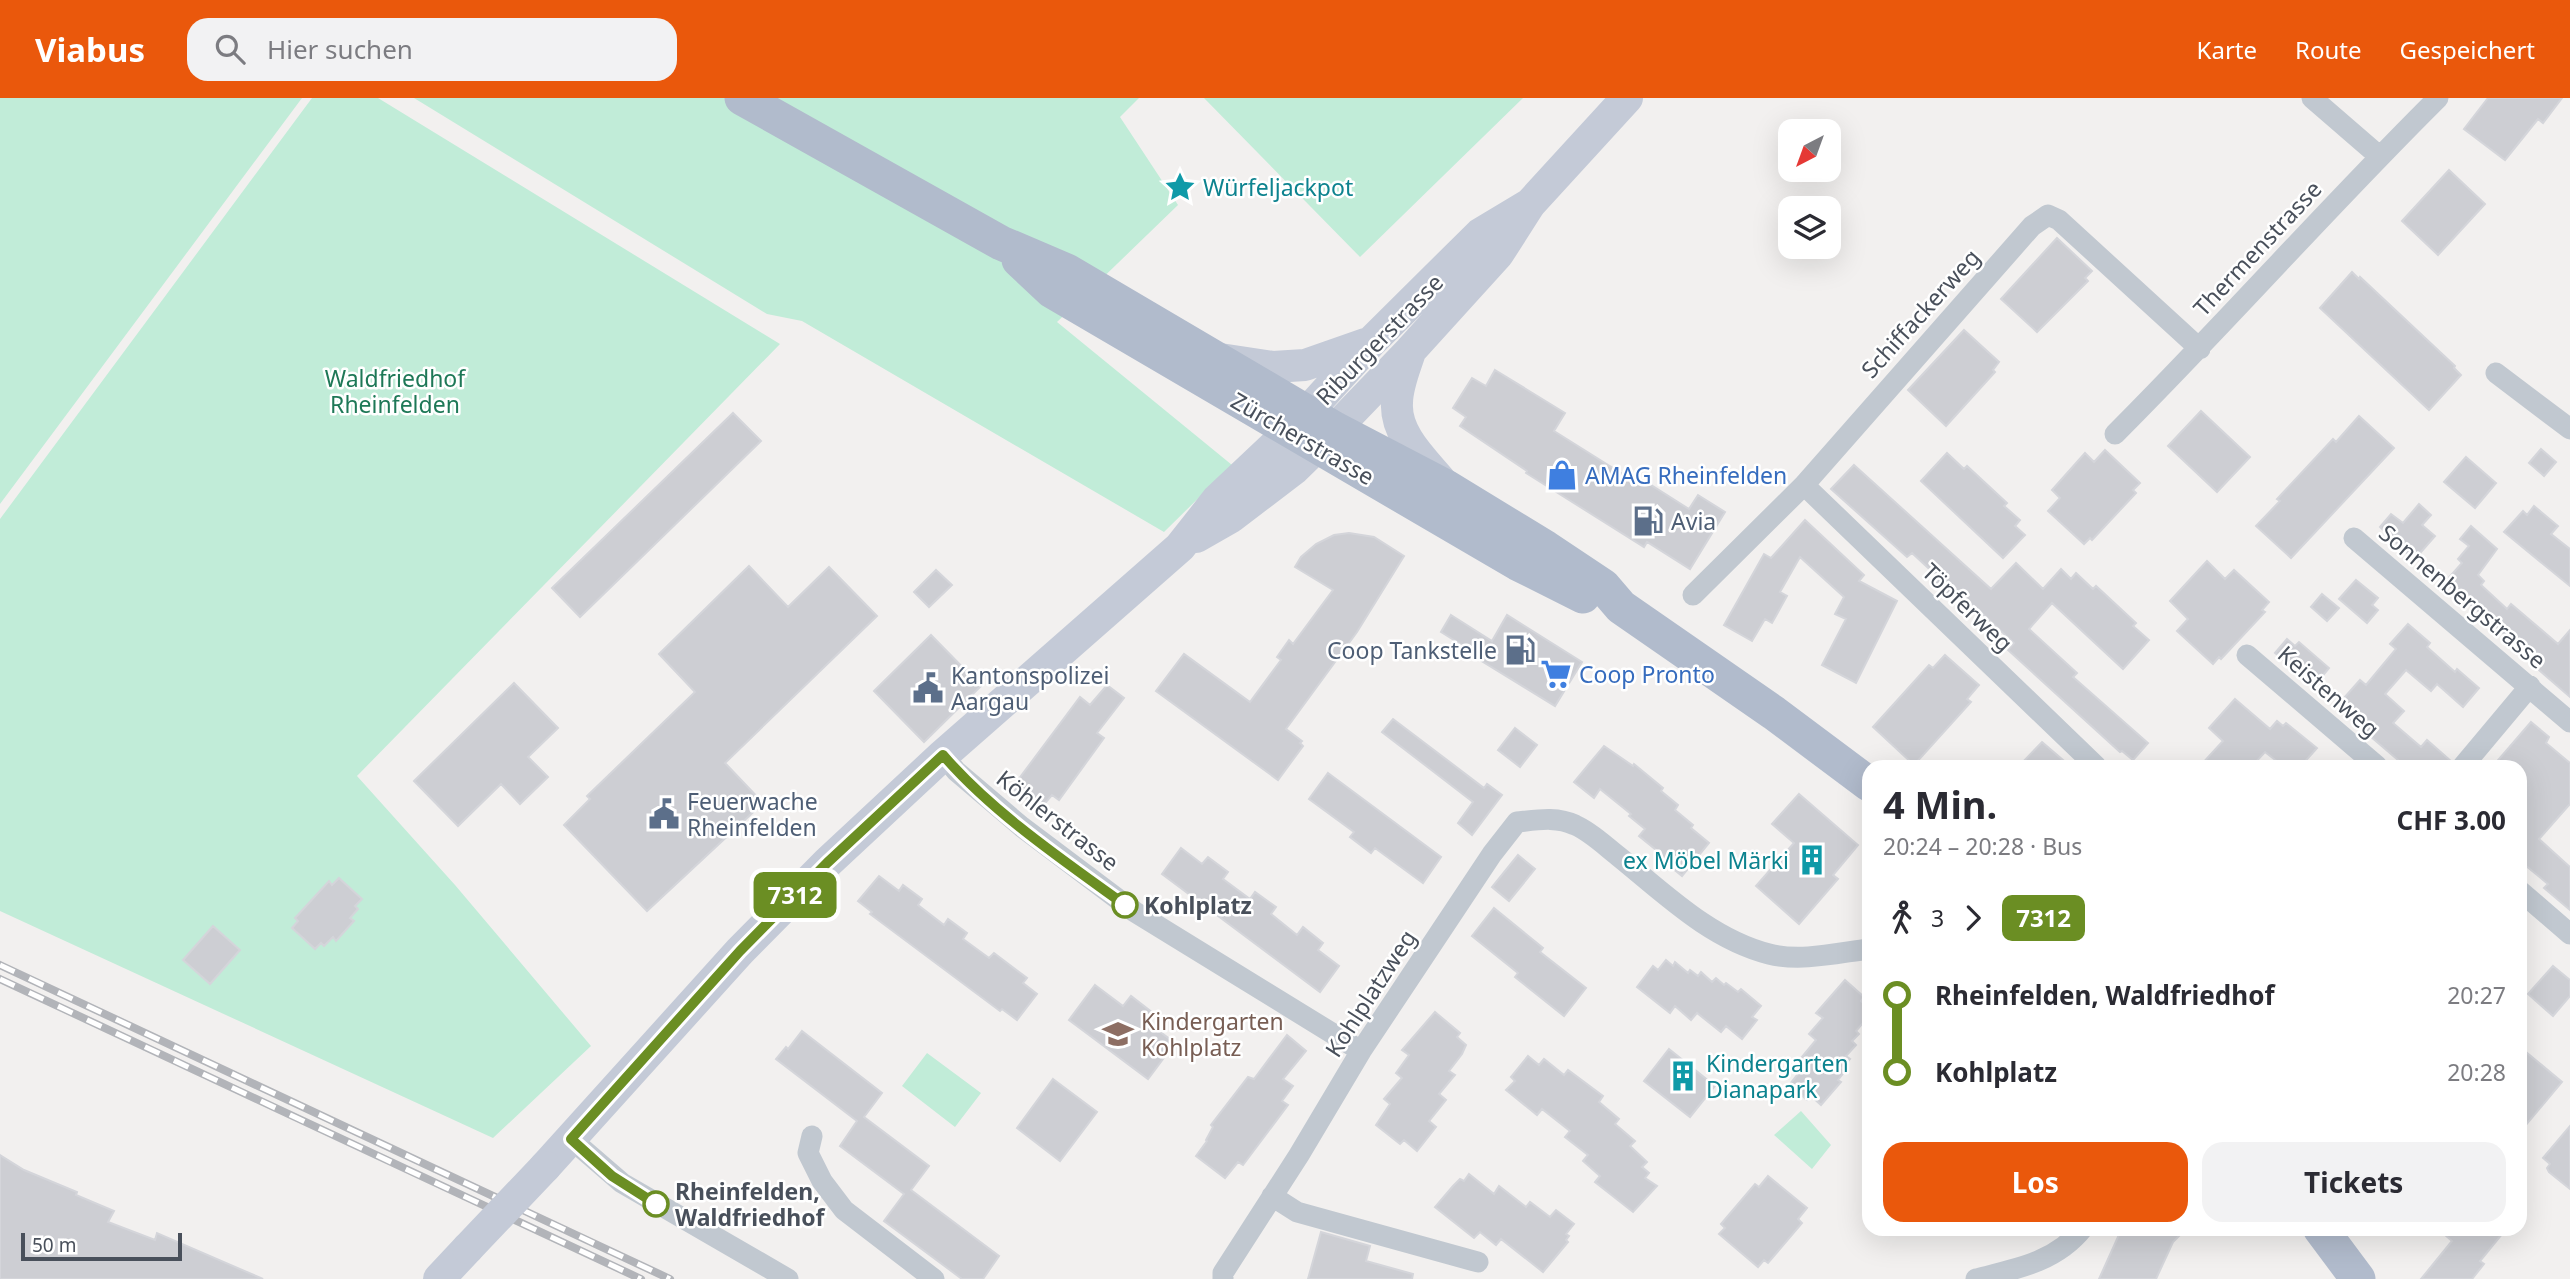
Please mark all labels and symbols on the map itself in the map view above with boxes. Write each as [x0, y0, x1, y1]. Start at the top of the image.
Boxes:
north arrow [1778, 119, 1841, 182]
place icon: Würfeljackpot [1163, 170, 1197, 204]
place label: Würfeljackpot [1203, 171, 1353, 203]
street label: Thermenstrasse [2186, 173, 2328, 323]
street label: Schiffackerweg [1853, 242, 1987, 384]
street label: Riburgerstrasse [1308, 266, 1450, 412]
park label: Waldfriedhof Rheinfelden [325, 362, 466, 420]
street label: Zürcherstrasse [1226, 384, 1380, 492]
shop icon: AMAG Rheinfelden [1545, 458, 1579, 492]
place label: AMAG Rheinfelden [1585, 459, 1787, 491]
fuel station icon: Avia [1631, 504, 1665, 538]
place label: Avia [1671, 505, 1716, 537]
street label: Sonnenbergstrasse [2373, 517, 2553, 675]
street label: Töpferweg [1916, 556, 2020, 658]
fuel station icon: Coop Tankstelle [1503, 633, 1537, 667]
place label: Coop Tankstelle [1327, 634, 1497, 666]
street label: Keistenweg [2271, 638, 2387, 744]
supermarket icon: Coop Pronto [1539, 657, 1573, 691]
place label: Coop Pronto [1579, 658, 1715, 690]
place label: Kantonspolizei Aargau [951, 659, 1109, 717]
public building icon: Kantonspolizei Aargau [911, 671, 945, 705]
street label: Köhlerstrasse [990, 762, 1126, 878]
place label: Feuerwache Rheinfelden [687, 785, 818, 843]
public building icon: Feuerwache Rheinfelden [647, 797, 681, 831]
building icon: ex Möbel Märki [1795, 843, 1829, 877]
place label: ex Möbel Märki [1623, 844, 1789, 876]
line badge: 7312 [746, 872, 844, 918]
place label: Kohlplatz [1144, 889, 1252, 921]
marker: Kohlplatz [1112, 892, 1138, 918]
street label: Kohlplatzweg [1317, 923, 1423, 1063]
place label: Kindergarten Kohlplatz [1141, 1005, 1284, 1063]
school or university icon: Kindergarten Kohlplatz [1101, 1017, 1135, 1051]
place label: Kindergarten Dianapark [1706, 1047, 1849, 1105]
building icon: Kindergarten Dianapark [1666, 1059, 1700, 1093]
place label: Rheinfelden, Waldfriedhof [675, 1175, 826, 1233]
marker: Rheinfelden, Waldfriedhof [643, 1191, 669, 1217]
scale bar [21, 1230, 182, 1262]

